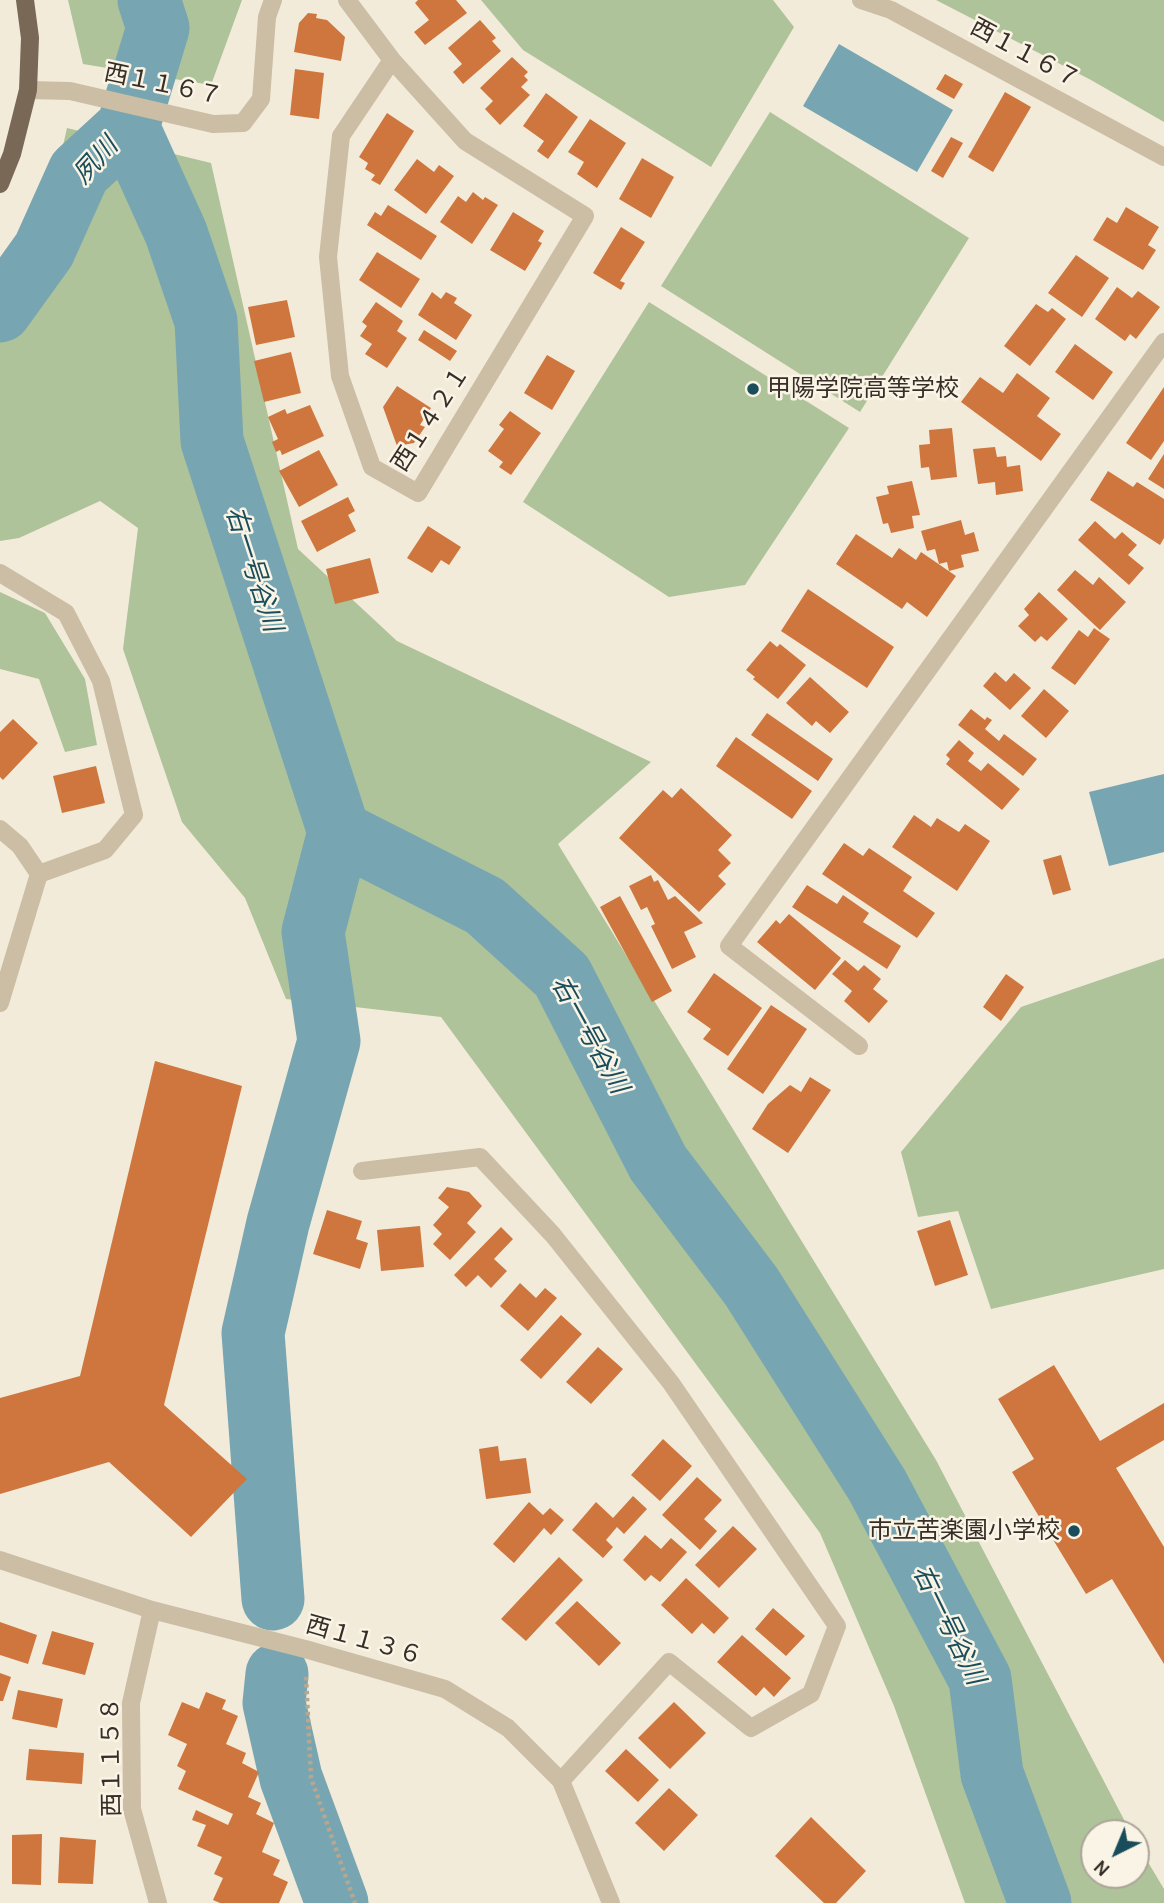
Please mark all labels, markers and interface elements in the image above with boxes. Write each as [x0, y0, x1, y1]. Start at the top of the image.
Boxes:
street label: 西１１６７ [965, 13, 1085, 95]
street label: 西１１６７ [101, 58, 225, 112]
water label: 夙川 [67, 131, 125, 191]
street label: 西１４２１ [386, 361, 476, 477]
place label: 甲陽学院高等学校 [767, 375, 959, 403]
marker: 甲陽学院高等学校 [745, 381, 761, 397]
water label: 右一号谷川 [218, 502, 288, 636]
water label: 右一号谷川 [544, 971, 634, 1099]
place label: 市立苦楽園小学校 [868, 1517, 1060, 1545]
marker: 市立苦楽園小学校 [1066, 1523, 1082, 1539]
water label: 右一号谷川 [905, 1560, 991, 1690]
street label: 西１１３６ [302, 1611, 426, 1671]
street label: 西１１５８ [97, 1697, 127, 1817]
north arrow [1080, 1819, 1150, 1889]
text: N [1090, 1855, 1115, 1881]

